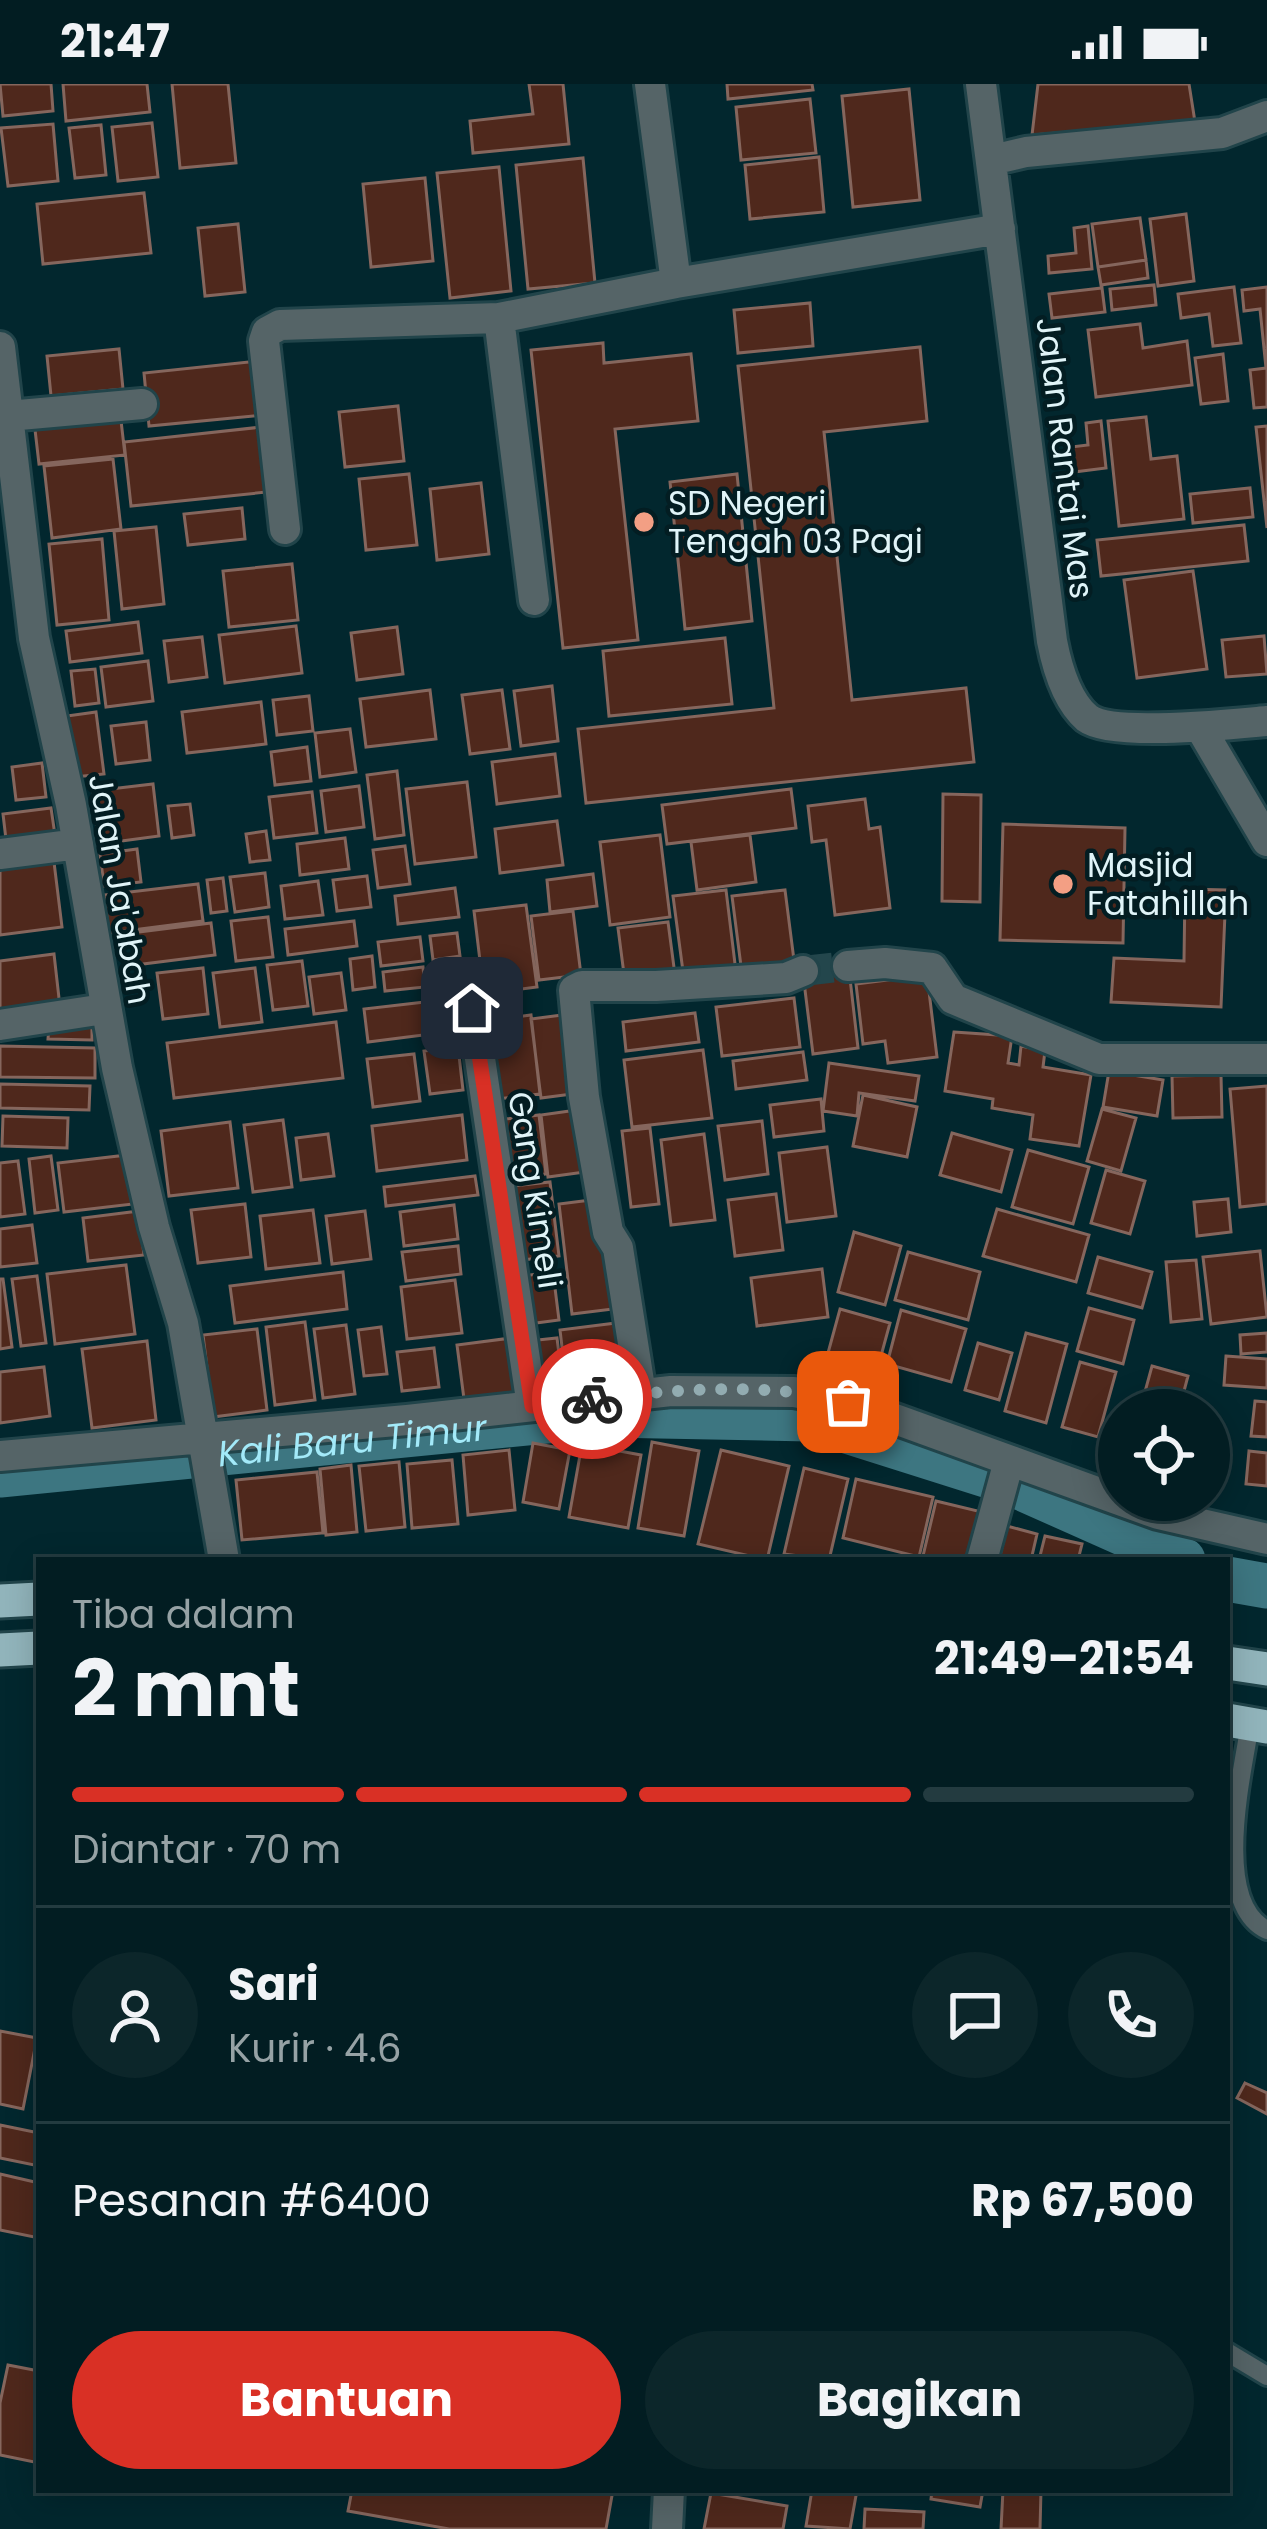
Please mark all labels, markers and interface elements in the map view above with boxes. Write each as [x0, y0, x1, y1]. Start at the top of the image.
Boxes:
text: 21:47 [60, 10, 170, 73]
street label: Jalan Rantai Mas [1024, 315, 1106, 601]
place label: SD Negeri Tengah 03 Pagi [668, 480, 923, 565]
marker: SD Negeri Tengah 03 Pagi [631, 509, 657, 535]
street label: Jalan Ja'abah [77, 770, 163, 1008]
place label: Masjid Fatahillah [1087, 842, 1249, 927]
marker: Masjid Fatahillah [1050, 871, 1076, 897]
pin [421, 957, 523, 1059]
icon: home [439, 975, 505, 1041]
street label: Gang Kimeli [496, 1088, 574, 1292]
courier [532, 1339, 652, 1459]
pin [797, 1351, 899, 1453]
icon: bike [559, 1366, 625, 1432]
icon: bag [815, 1369, 881, 1435]
map controls [1098, 1389, 1230, 1521]
button: locate [1098, 1389, 1230, 1521]
water label: Kali Baru Timur [215, 1401, 491, 1479]
text: Tiba dalam [72, 1587, 295, 1642]
text: 21:49–21:54 [934, 1627, 1194, 1690]
text: 2 mnt [72, 1634, 300, 1743]
text: Diantar · 70 m [72, 1822, 341, 1877]
button: person [72, 1952, 198, 2078]
button: chat [912, 1952, 1038, 2078]
button: phone [1068, 1952, 1194, 2078]
text: Sari [228, 1953, 319, 2016]
text: Kurir · 4.6 [228, 2021, 402, 2076]
text: Pesanan #6400 [72, 2169, 431, 2232]
text: Rp 67,500 [971, 2169, 1194, 2232]
button: Bantuan [72, 2331, 621, 2469]
button: Bagikan [645, 2331, 1194, 2469]

